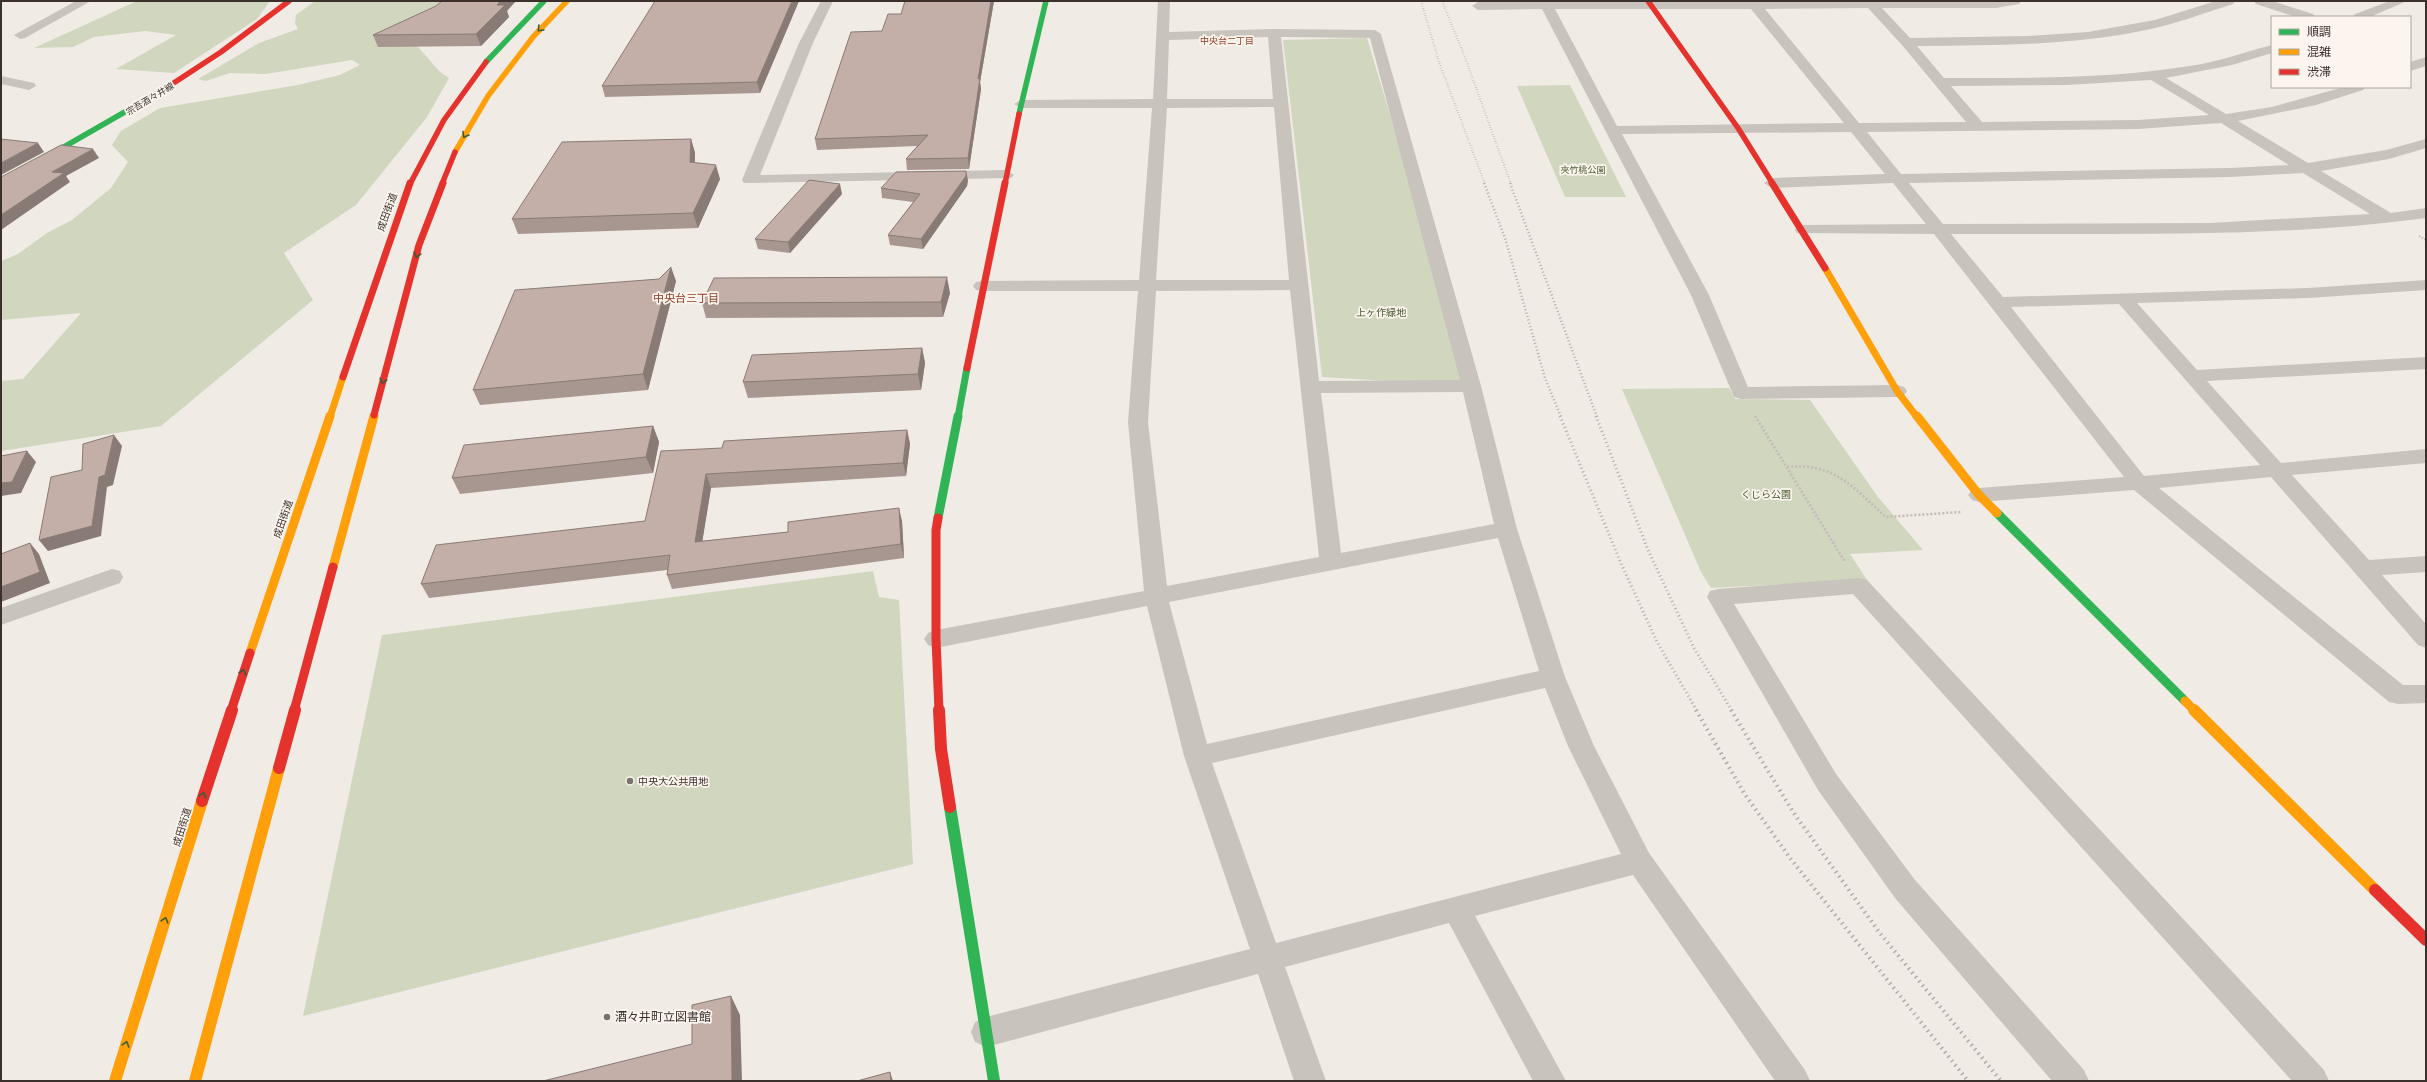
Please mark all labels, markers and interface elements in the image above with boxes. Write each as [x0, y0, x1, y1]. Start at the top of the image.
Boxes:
legend [2271, 16, 2411, 88]
one-way arrow [537, 24, 545, 32]
text: 順調 [2307, 25, 2331, 39]
district label: 中央台二丁目 [1200, 36, 1254, 46]
text: 混雑 [2307, 45, 2331, 59]
text: 渋滞 [2307, 65, 2331, 79]
street label: 宗吾酒々井線 [124, 80, 177, 117]
one-way arrow [463, 131, 470, 138]
park label: 夾竹桃公園 [1560, 165, 1606, 175]
street label: 成田街道 [375, 191, 399, 233]
one-way arrow [413, 251, 422, 258]
district label: 中央台三丁目 [653, 292, 719, 304]
park label: 上ヶ作緑地 [1356, 307, 1407, 318]
one-way arrow [379, 377, 388, 384]
park label: くじら公園 [1741, 489, 1791, 500]
street label: 成田街道 [271, 498, 295, 540]
one-way arrow [238, 668, 247, 675]
marker: 中央大公共用地 [625, 776, 635, 786]
place label: 中央大公共用地 [638, 776, 709, 787]
one-way arrow [198, 792, 207, 799]
street label: 成田街道 [171, 806, 193, 848]
one-way arrow [160, 916, 169, 923]
place label: 酒々井町立図書館 [615, 1010, 711, 1024]
marker: 酒々井町立図書館 [602, 1012, 612, 1022]
one-way arrow [121, 1040, 130, 1047]

